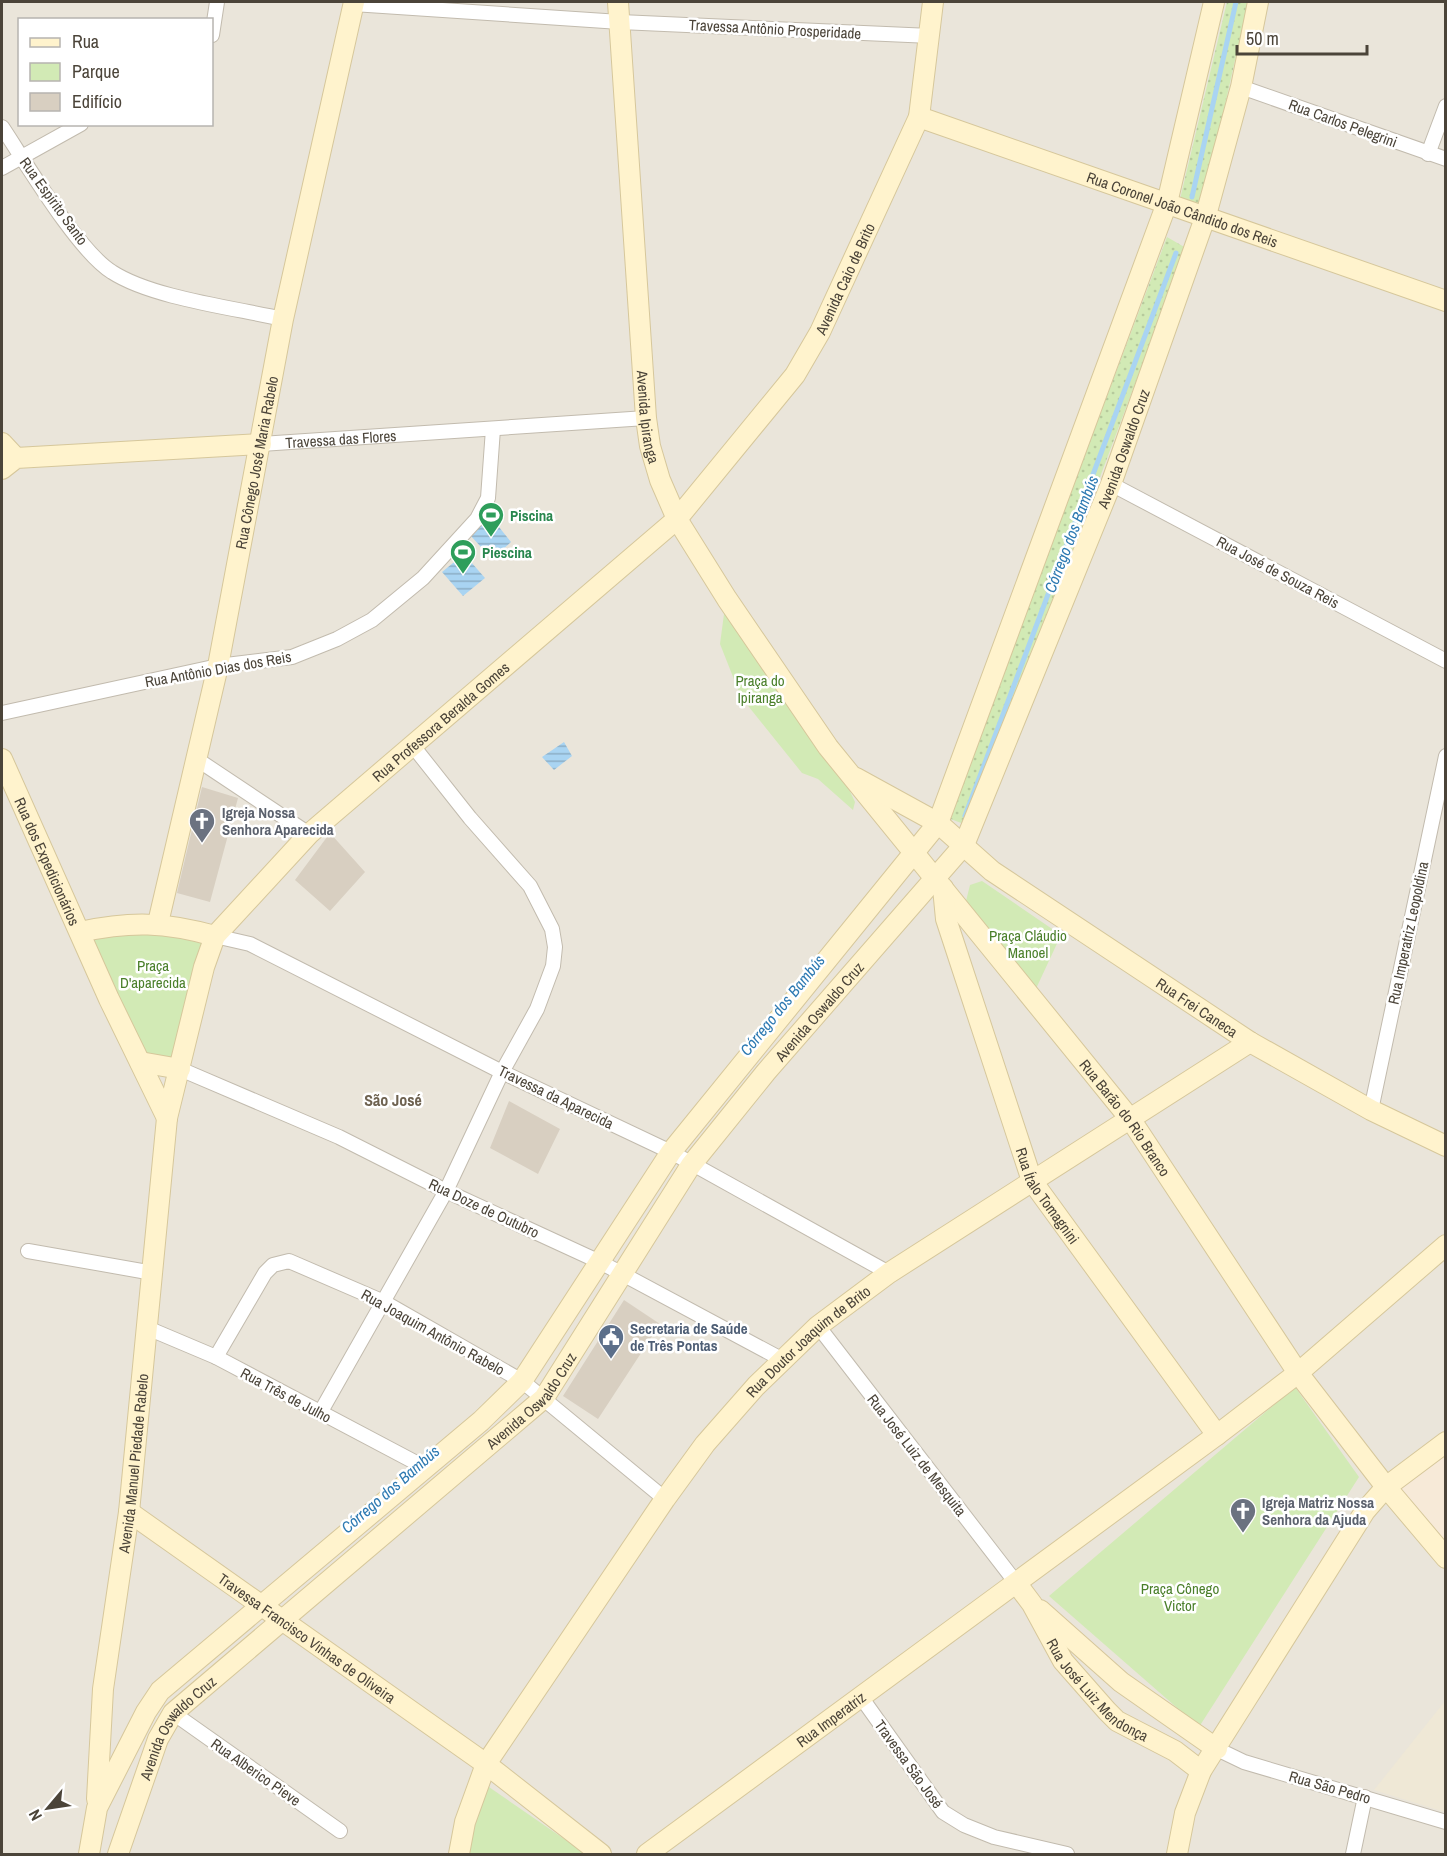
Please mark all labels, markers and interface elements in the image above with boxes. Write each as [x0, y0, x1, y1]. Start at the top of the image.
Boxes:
street label: Travessa Antônio Prosperidade [688, 14, 862, 44]
legend [18, 18, 213, 126]
scale bar [1237, 18, 1368, 56]
text: 50 m [1246, 26, 1279, 51]
text: Rua [72, 29, 99, 54]
text: Parque [72, 59, 120, 84]
text: Edifício [72, 89, 122, 114]
street label: Rua Carlos Pelegrini [1286, 94, 1400, 152]
street label: Rua Espírito Santo [15, 153, 93, 249]
street label: Rua Coronel João Cândido dos Reis [1084, 166, 1281, 252]
street label: Avenida Caio de Brito [809, 219, 879, 339]
street label: Avenida Ipiranga [632, 369, 665, 466]
street label: Rua Cônego José Maria Rabelo [230, 374, 283, 551]
street label: Avenida Oswaldo Cruz [1091, 386, 1154, 512]
street label: Travessa das Flores [285, 424, 397, 453]
water label: Córrego dos Bambús [1039, 472, 1104, 596]
sports icon: Piscina [476, 500, 506, 538]
place label: Piscina [510, 505, 553, 526]
street label: Rua José de Souza Reis [1213, 531, 1343, 613]
sports icon: Piescina [448, 537, 478, 575]
place label: Piescina [482, 542, 532, 563]
street label: Rua Antônio Dias dos Reis [143, 646, 293, 692]
street label: Rua Professora Beralda Gomes [367, 657, 514, 786]
park label: Praça do Ipiranga [735, 670, 785, 708]
street label: Rua dos Expedicionários [10, 794, 85, 929]
place label: Igreja Nossa Senhora Aparecida [222, 802, 334, 840]
church icon: Igreja Nossa Senhora Aparecida [187, 806, 217, 844]
street label: Rua Imperatriz Leopoldina [1383, 859, 1433, 1006]
park label: Praça Cláudio Manoel [989, 925, 1067, 963]
water label: Córrego dos Bambús [734, 950, 830, 1060]
park label: Praça D'aparecida [120, 955, 186, 993]
street label: Avenida Oswaldo Cruz [769, 957, 868, 1066]
street label: Rua Frei Caneca [1152, 972, 1242, 1042]
street label: Rua Barão do Rio Branco [1075, 1055, 1176, 1180]
street label: Travessa da Aparecida [495, 1060, 617, 1134]
district label: São José [364, 1089, 422, 1111]
street label: Rua Ítalo Tomagnini [1011, 1145, 1085, 1248]
street label: Rua Doze de Outubro [425, 1173, 543, 1243]
street label: Rua Doutor Joaquim de Brito [741, 1280, 874, 1401]
street label: Rua Joaquim Antônio Rabelo [358, 1284, 509, 1380]
place label: Secretaria de Saúde de Três Pontas [630, 1318, 748, 1356]
public building icon: Secretaria de Saúde de Três Pontas [596, 1322, 626, 1360]
street label: Avenida Oswaldo Cruz [481, 1348, 581, 1454]
street label: Rua Três de Julho [237, 1362, 335, 1428]
street label: Avenida Manuel Piedade Rabelo [112, 1372, 153, 1555]
street label: Rua José Luiz de Mesquita [863, 1390, 971, 1521]
water label: Córrego dos Bambús [336, 1440, 444, 1538]
place label: Igreja Matriz Nossa Senhora da Ajuda [1262, 1492, 1374, 1530]
church icon: Igreja Matriz Nossa Senhora da Ajuda [1228, 1496, 1258, 1534]
street label: Travessa Francisco Vinhas de Oliveira [214, 1568, 400, 1708]
park label: Praça Cônego Victor [1141, 1578, 1219, 1616]
street label: Rua José Luiz Mendonça [1042, 1634, 1152, 1746]
street label: Avenida Oswaldo Cruz [134, 1671, 220, 1784]
street label: Rua Imperatriz [792, 1686, 870, 1752]
street label: Travessa São José [870, 1715, 948, 1813]
street label: Rua Alberico Pieve [207, 1733, 305, 1811]
street label: Rua São Pedro [1287, 1765, 1373, 1809]
north arrow [18, 1778, 78, 1838]
text: N [23, 1806, 47, 1825]

